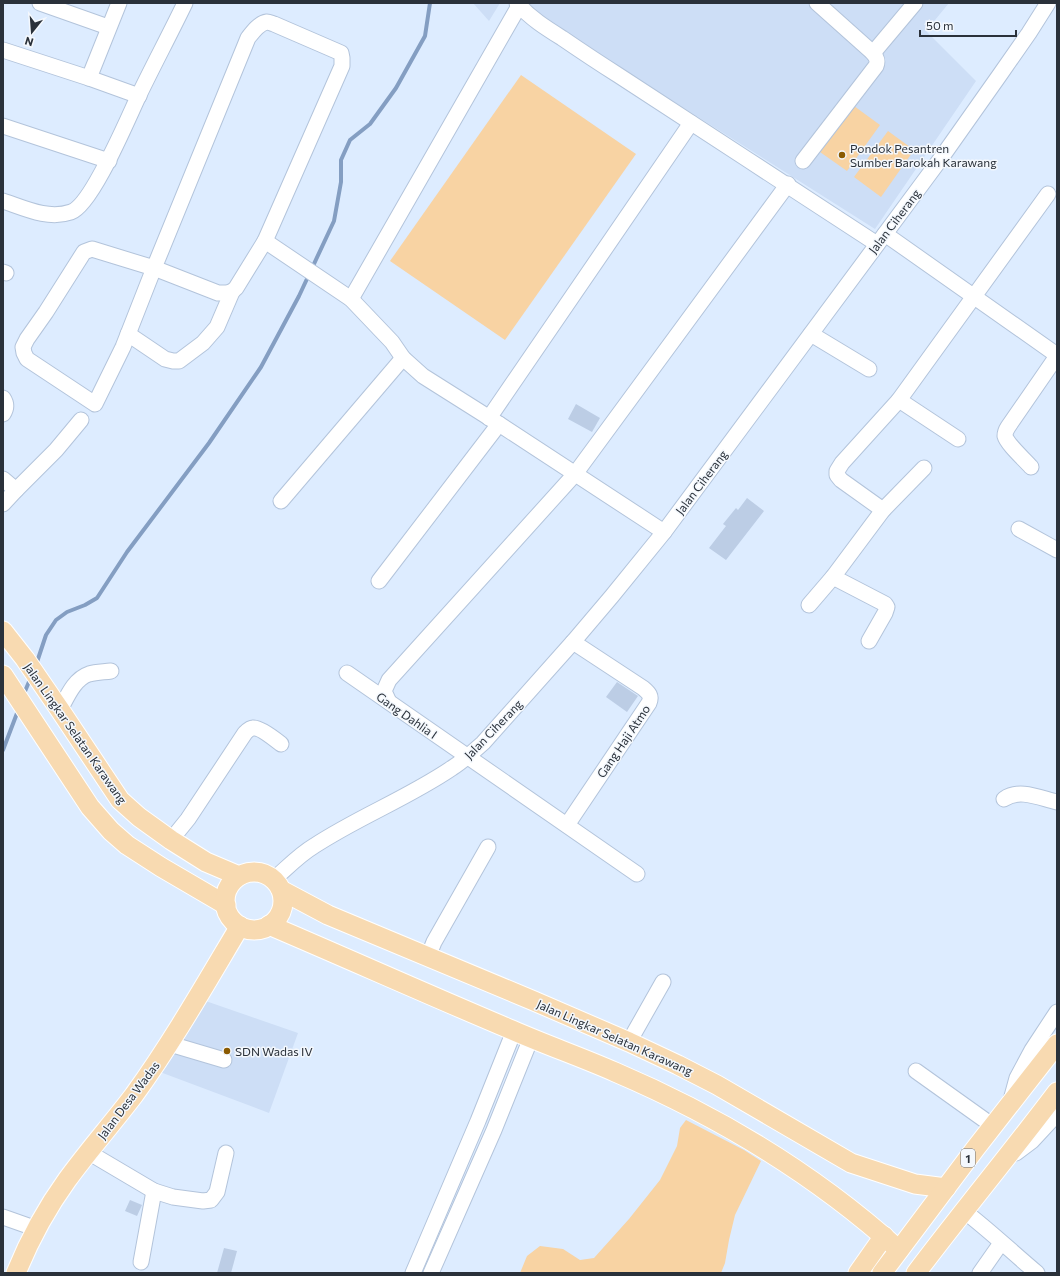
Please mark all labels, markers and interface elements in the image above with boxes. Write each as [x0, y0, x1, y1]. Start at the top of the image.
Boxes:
north arrow [12, 12, 52, 52]
scale bar [920, 12, 1016, 38]
text: 50 m [926, 18, 954, 32]
text: N [23, 35, 35, 49]
place label: Pondok Pesantren Sumber Barokah Karawang [850, 141, 997, 169]
marker: Pondok Pesantren Sumber Barokah Karawang [837, 150, 847, 160]
street label: Jalan Ciherang [865, 186, 924, 257]
street label: Jalan Ciherang [672, 447, 731, 518]
street label: Jalan Lingkar Selatan Karawang [21, 660, 130, 807]
street label: Gang Dahlia I [374, 689, 440, 741]
street label: Jalan Ciherang [461, 696, 526, 762]
street label: Gang Haji Atmo [593, 702, 653, 780]
street label: Jalan Lingkar Selatan Karawang [535, 996, 695, 1079]
place label: SDN Wadas IV [235, 1044, 313, 1058]
marker: SDN Wadas IV [222, 1046, 232, 1056]
street label: Jalan Desa Wadas [94, 1058, 163, 1142]
road number: 1 [961, 1149, 975, 1167]

